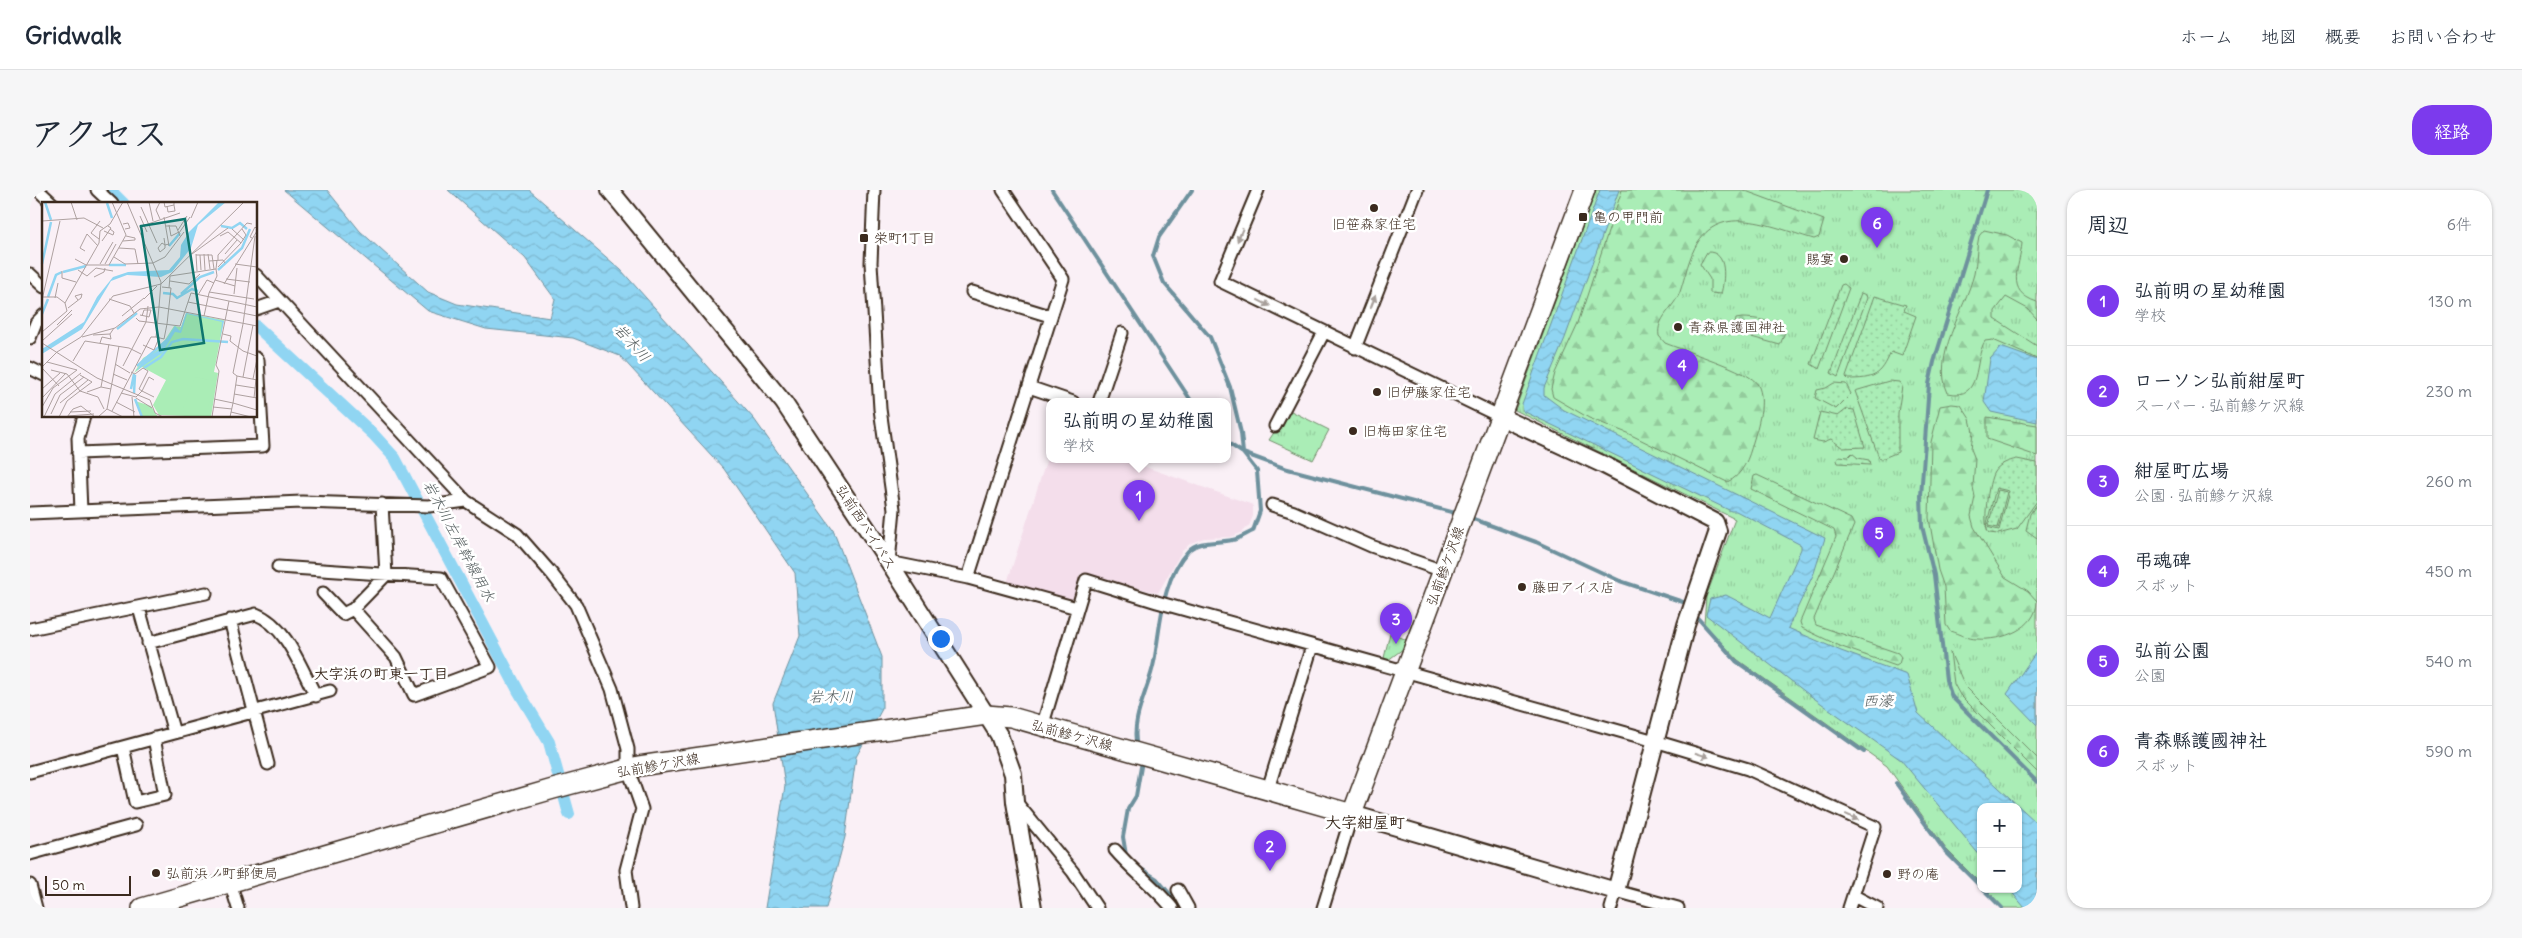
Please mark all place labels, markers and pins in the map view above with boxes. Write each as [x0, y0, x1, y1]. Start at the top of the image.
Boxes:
marker: 旧笹森家住宅 [1368, 202, 1380, 214]
pin: 6 [1861, 207, 1893, 248]
place label: 亀の甲門前 [1593, 208, 1663, 226]
marker: 亀の甲門前 [1577, 211, 1589, 223]
place label: 旧笹森家住宅 [1332, 215, 1416, 233]
place label: 栄町1丁目 [874, 229, 936, 247]
marker: 栄町1丁目 [858, 232, 870, 244]
place label: 賜宴 [1806, 250, 1834, 268]
marker: 賜宴 [1838, 253, 1850, 265]
place label: 青森県護国神社 [1688, 318, 1786, 336]
marker: 青森県護国神社 [1672, 321, 1684, 333]
pin: 4 [1666, 349, 1698, 390]
place label: 旧伊藤家住宅 [1387, 383, 1471, 401]
marker: 旧伊藤家住宅 [1371, 386, 1383, 398]
place label: 旧梅田家住宅 [1363, 422, 1447, 440]
marker: 旧梅田家住宅 [1347, 425, 1359, 437]
pin: 1 [1123, 480, 1155, 521]
pin: 5 [1863, 517, 1895, 558]
place label: 藤田アイス店 [1532, 578, 1615, 596]
marker: 藤田アイス店 [1516, 581, 1528, 593]
pin: 3 [1380, 603, 1412, 644]
pin: 2 [1254, 830, 1286, 871]
place label: 弘前浜ノ町郵便局 [166, 864, 278, 882]
place label: 野の庵 [1897, 865, 1939, 883]
marker: 弘前浜ノ町郵便局 [150, 867, 162, 879]
marker: 野の庵 [1881, 868, 1893, 880]

